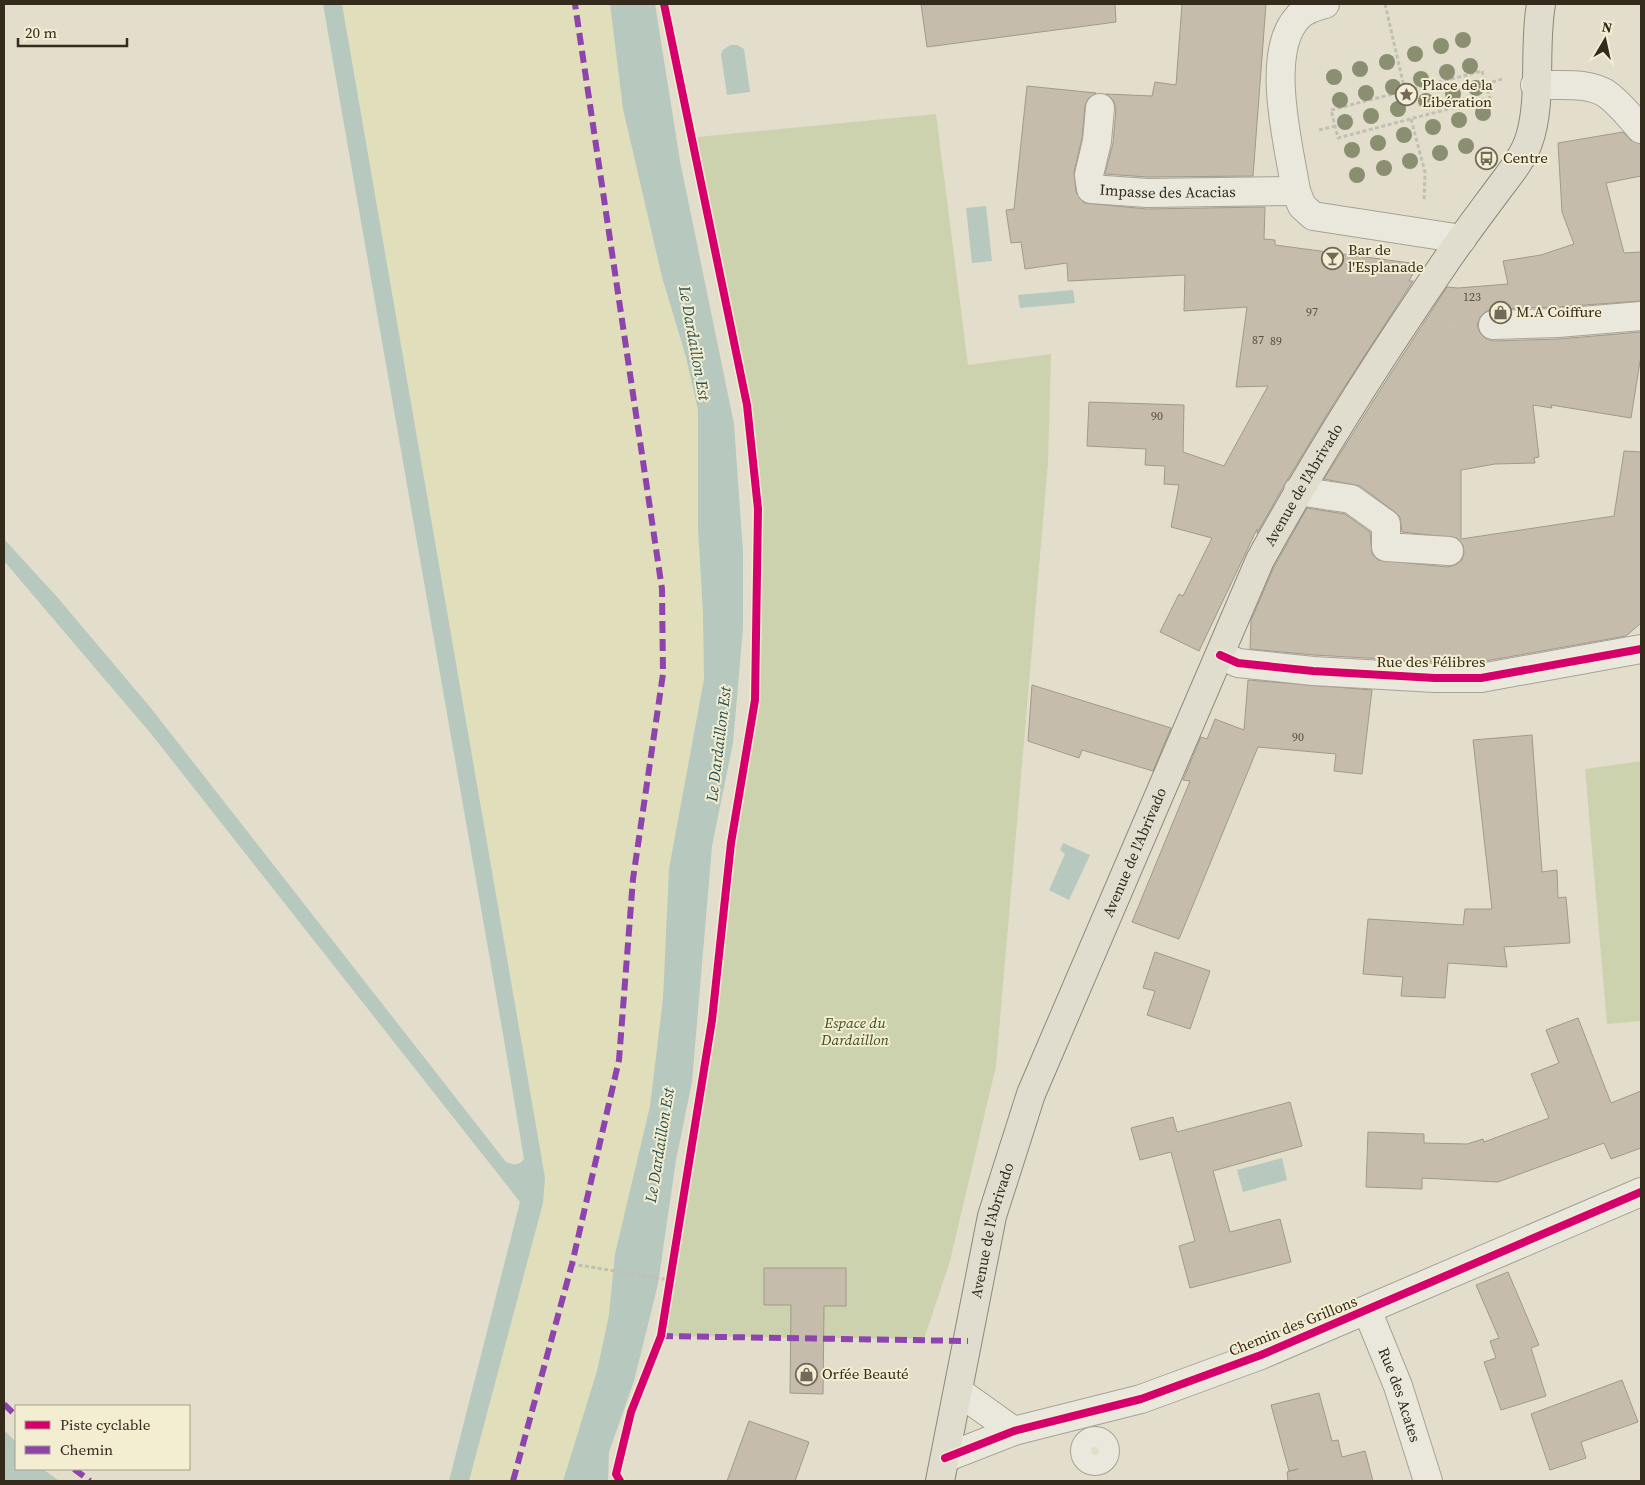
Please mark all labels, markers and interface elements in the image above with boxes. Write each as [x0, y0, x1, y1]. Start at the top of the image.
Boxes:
scale bar [18, 15, 126, 47]
north arrow [1580, 15, 1630, 65]
text: N [1600, 16, 1614, 38]
text: 20 m [25, 22, 57, 43]
place label: Place de la Libération [1422, 74, 1493, 112]
place icon: Place de la Libération [1394, 82, 1418, 106]
bus stop icon: Centre [1475, 146, 1499, 170]
place label: Centre [1503, 147, 1548, 168]
street label: Impasse des Acacias [1099, 179, 1236, 203]
place label: Bar de l'Esplanade [1348, 239, 1424, 277]
bar icon: Bar de l'Esplanade [1320, 247, 1344, 271]
water label: Le Dardaillon Est [674, 283, 716, 403]
house number: 123 [1463, 289, 1481, 305]
shop icon: M.A Coiffure [1488, 300, 1512, 324]
place label: M.A Coiffure [1516, 301, 1602, 322]
house number: 97 [1306, 304, 1318, 320]
house number: 87 [1252, 332, 1264, 348]
house number: 89 [1270, 333, 1282, 349]
house number: 90 [1151, 408, 1163, 424]
street label: Avenue de l'Abrivado [1259, 419, 1347, 550]
street label: Rue des Félibres [1376, 651, 1486, 672]
water label: Le Dardaillon Est [700, 684, 736, 804]
house number: 90 [1292, 729, 1304, 745]
street label: Avenue de l'Abrivado [1097, 784, 1171, 920]
park label: Espace du Dardaillon [820, 1012, 890, 1050]
water label: Le Dardaillon Est [639, 1085, 679, 1205]
street label: Avenue de l'Abrivado [965, 1160, 1018, 1300]
street label: Chemin des Grillons [1226, 1290, 1360, 1361]
street label: Rue des Acates [1373, 1344, 1426, 1445]
shop icon: Orfée Beauté [794, 1362, 818, 1386]
place label: Orfée Beauté [822, 1363, 909, 1384]
legend [15, 1405, 190, 1470]
text: Piste cyclable [60, 1414, 151, 1435]
text: Chemin [60, 1439, 113, 1460]

